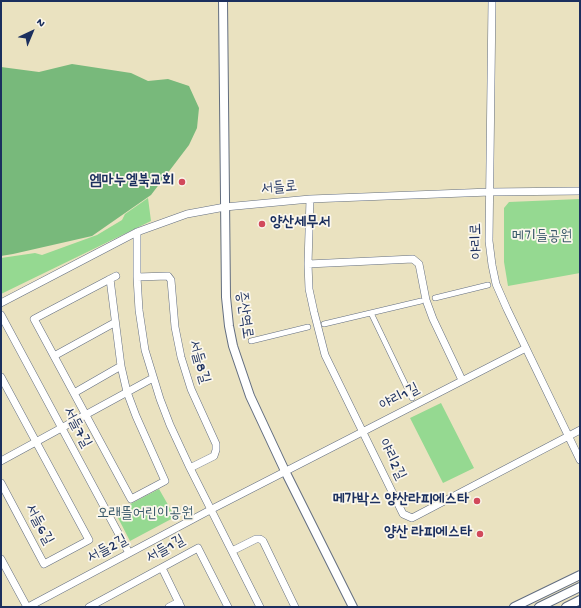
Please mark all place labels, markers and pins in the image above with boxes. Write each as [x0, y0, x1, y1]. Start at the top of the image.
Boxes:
place label: 엠마누엘북교회 [90, 173, 174, 191]
marker: 엠마누엘북교회 [177, 177, 187, 187]
place label: 양산세무서 [270, 215, 330, 233]
marker: 양산세무서 [257, 219, 267, 229]
place label: 메가박스 양산라피에스타 [333, 492, 469, 510]
marker: 메가박스 양산라피에스타 [472, 496, 482, 506]
place label: 양산 라피에스타 [384, 525, 472, 543]
marker: 양산 라피에스타 [475, 529, 485, 539]

